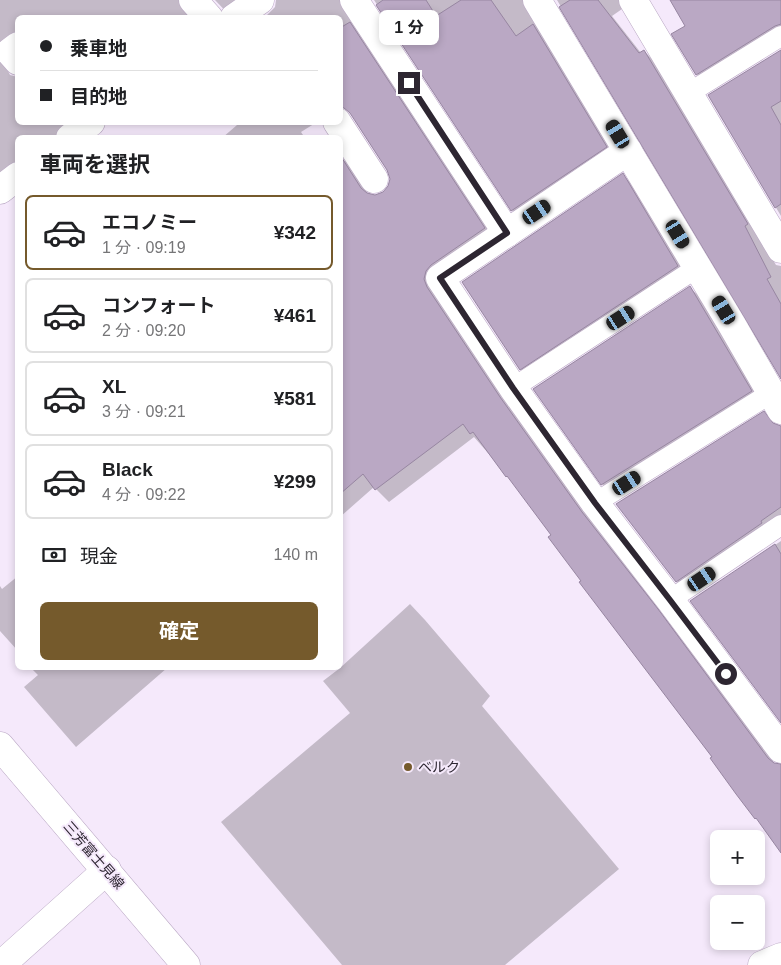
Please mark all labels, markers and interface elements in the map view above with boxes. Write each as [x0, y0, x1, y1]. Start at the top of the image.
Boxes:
callout: 1 分 [379, 11, 439, 46]
text: 1 分 [394, 19, 424, 36]
text: 乗車地 [70, 38, 127, 59]
route end [398, 72, 420, 94]
text: 目的地 [70, 86, 127, 107]
car [603, 117, 632, 151]
text: 車両を選択 [40, 152, 150, 177]
car [520, 197, 553, 227]
icon: car [42, 210, 87, 255]
text: エコノミー [102, 212, 197, 233]
car [663, 217, 692, 251]
text: ¥342 [274, 222, 316, 243]
text: 1 分 · 09:19 [102, 239, 186, 256]
icon: car [42, 293, 87, 338]
car [709, 293, 738, 327]
text: コンフォート [102, 295, 215, 316]
car [604, 304, 637, 332]
text: ¥461 [274, 305, 316, 326]
text: 2 分 · 09:20 [102, 322, 186, 339]
icon: car [42, 376, 87, 421]
text: XL [102, 376, 126, 397]
text: ¥581 [274, 388, 316, 409]
text: 3 分 · 09:21 [102, 403, 186, 420]
icon: car [42, 459, 87, 504]
text: Black [102, 459, 153, 480]
car [610, 469, 643, 497]
text: ¥299 [274, 471, 316, 492]
text: 4 分 · 09:22 [102, 486, 186, 503]
icon: cash [40, 541, 68, 569]
text: 現金 [80, 546, 118, 567]
text: 140 m [274, 546, 318, 563]
car [685, 564, 718, 594]
button: 確定 [40, 602, 318, 660]
route start [715, 663, 737, 685]
place label: ベルク [418, 759, 460, 775]
marker: ベルク [402, 761, 414, 773]
street label: 三芳富士見線 [60, 818, 128, 892]
map controls [710, 830, 765, 950]
button: + [710, 830, 765, 885]
button: − [710, 895, 765, 950]

